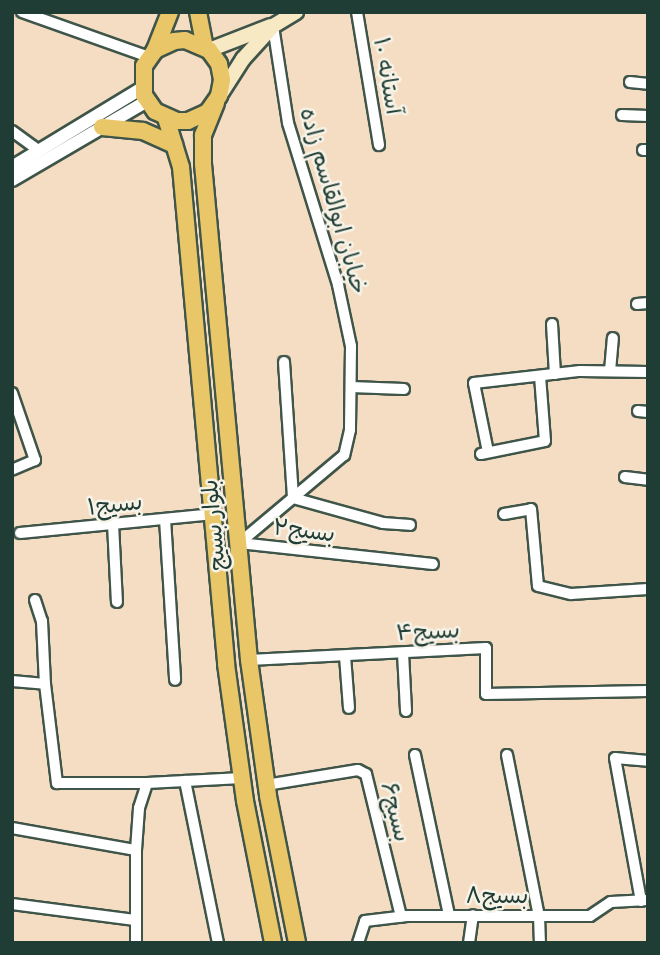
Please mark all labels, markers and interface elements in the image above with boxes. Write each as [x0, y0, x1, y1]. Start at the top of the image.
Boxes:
street label: آستانه ۱۰ [367, 35, 407, 117]
street label: خیابان ابوالقاسم زاده [293, 105, 373, 297]
street label: بلوار بسیج [196, 478, 232, 572]
street label: بسیج۱ [86, 488, 144, 522]
street label: بسیج۲ [271, 514, 337, 548]
street label: بسیج۴ [395, 617, 461, 647]
street label: بسیج۶ [374, 779, 416, 845]
street label: بسیج۸ [466, 882, 528, 910]

